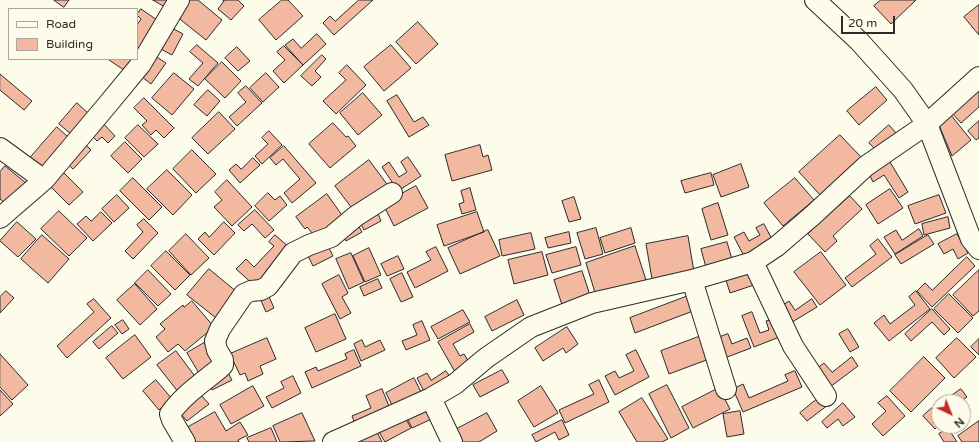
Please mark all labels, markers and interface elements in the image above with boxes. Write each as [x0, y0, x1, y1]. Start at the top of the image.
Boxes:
legend [8, 8, 138, 60]
scale bar [843, 8, 897, 34]
text: 20 m [848, 16, 877, 30]
text: Road [46, 17, 76, 31]
text: Building [46, 37, 93, 51]
north arrow [931, 394, 971, 434]
text: N [951, 415, 967, 430]

